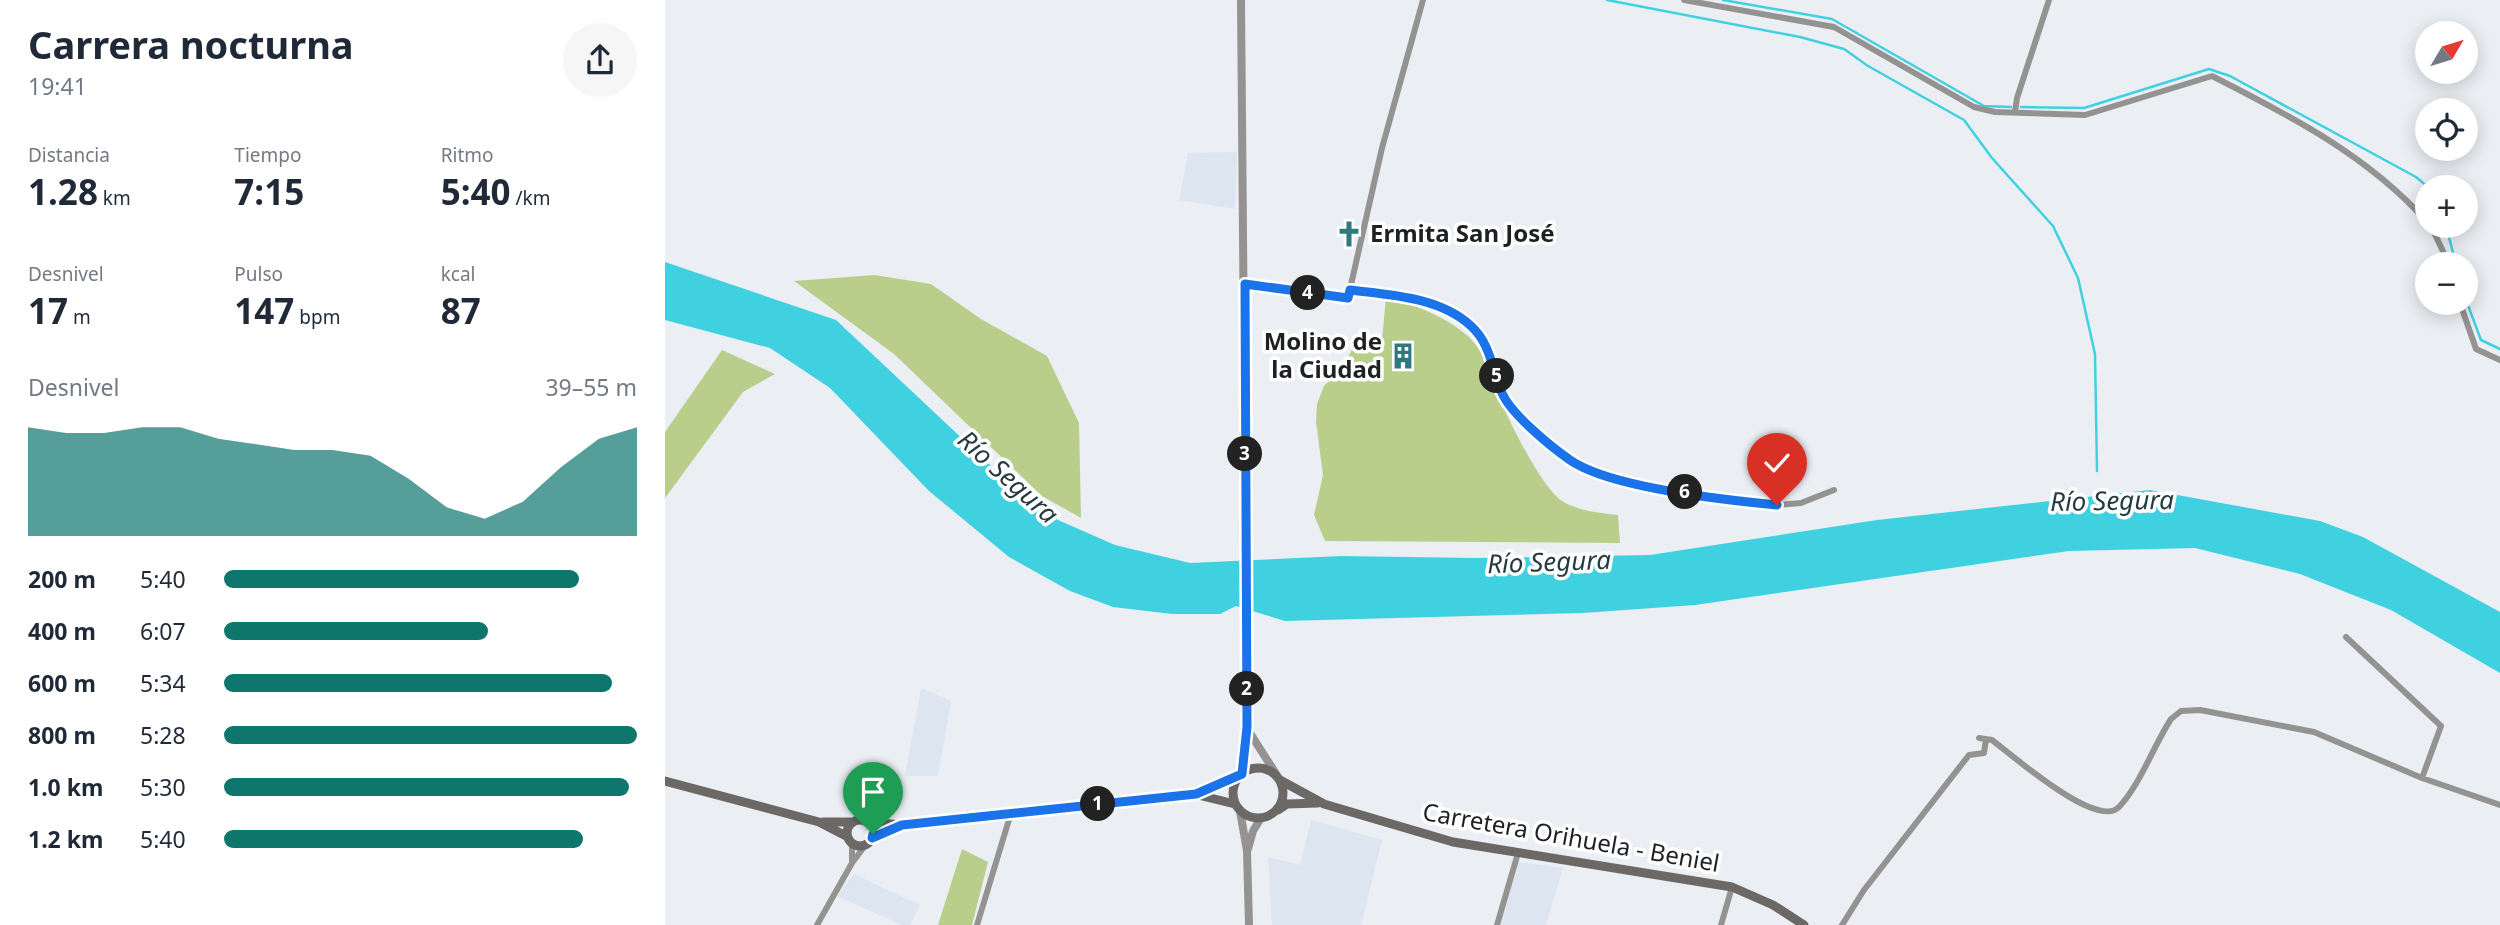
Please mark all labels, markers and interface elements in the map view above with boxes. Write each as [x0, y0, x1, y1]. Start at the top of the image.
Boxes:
text: Carrera nocturna [28, 18, 354, 70]
north arrow [2415, 21, 2478, 84]
map controls [2415, 21, 2478, 315]
button: share [563, 23, 637, 97]
text: 19:41 [28, 70, 87, 102]
button: locate [2415, 98, 2478, 161]
text: Distancia [28, 142, 110, 168]
text: Tiempo [234, 142, 301, 168]
text: Ritmo [441, 142, 494, 168]
text: 1.28 [28, 168, 98, 215]
text: 7:15 [234, 168, 304, 215]
text: 5:40 [441, 168, 511, 215]
button: + [2415, 175, 2478, 238]
text: km [98, 185, 131, 211]
text: /km [511, 185, 550, 211]
place label: Ermita San José [1370, 216, 1555, 249]
church icon: Ermita San José [1334, 219, 1364, 249]
button: − [2415, 252, 2478, 315]
text: Desnivel [28, 261, 104, 287]
text: Pulso [234, 261, 283, 287]
text: kcal [441, 261, 475, 287]
pin: 4 [1291, 276, 1325, 310]
text: 4 [1302, 279, 1313, 305]
text: 17 [28, 287, 68, 334]
text: 147 [234, 287, 294, 334]
text: 87 [441, 287, 481, 334]
text: m [68, 304, 91, 330]
text: bpm [294, 304, 340, 330]
place label: Molino de la Ciudad [1264, 324, 1382, 385]
building icon: Molino de la Ciudad [1388, 341, 1418, 371]
pin: 5 [1479, 358, 1515, 394]
text: 5 [1491, 362, 1502, 388]
text: Desnivel [28, 371, 120, 403]
text: 39–55 m [545, 371, 637, 403]
water label: Río Segura [951, 421, 1067, 531]
pin [1747, 433, 1807, 505]
pin: 3 [1227, 436, 1263, 472]
text: 3 [1239, 440, 1250, 466]
icon: check [1758, 444, 1796, 482]
pin: 6 [1667, 475, 1703, 510]
text: 6 [1679, 478, 1690, 504]
water label: Río Segura [2050, 481, 2174, 519]
water label: Río Segura [1486, 541, 1612, 581]
text: 200 m [28, 563, 96, 595]
text: 5:40 [140, 563, 186, 595]
text: 400 m [28, 615, 96, 647]
text: 6:07 [140, 615, 186, 647]
text: 600 m [28, 667, 96, 699]
text: 5:34 [140, 667, 186, 699]
pin: 2 [1229, 672, 1265, 706]
text: 2 [1241, 675, 1252, 701]
text: 800 m [28, 719, 96, 751]
text: 5:28 [140, 719, 186, 751]
pin [843, 762, 903, 834]
text: 1.0 km [28, 771, 103, 803]
text: 5:30 [140, 771, 186, 803]
icon: arrive [854, 773, 892, 811]
pin: 1 [1081, 786, 1115, 822]
text: 1 [1092, 790, 1103, 816]
street label: Carretera Orihuela - Beniel [1420, 794, 1722, 879]
text: 1.2 km [28, 823, 103, 855]
text: 5:40 [140, 823, 186, 855]

